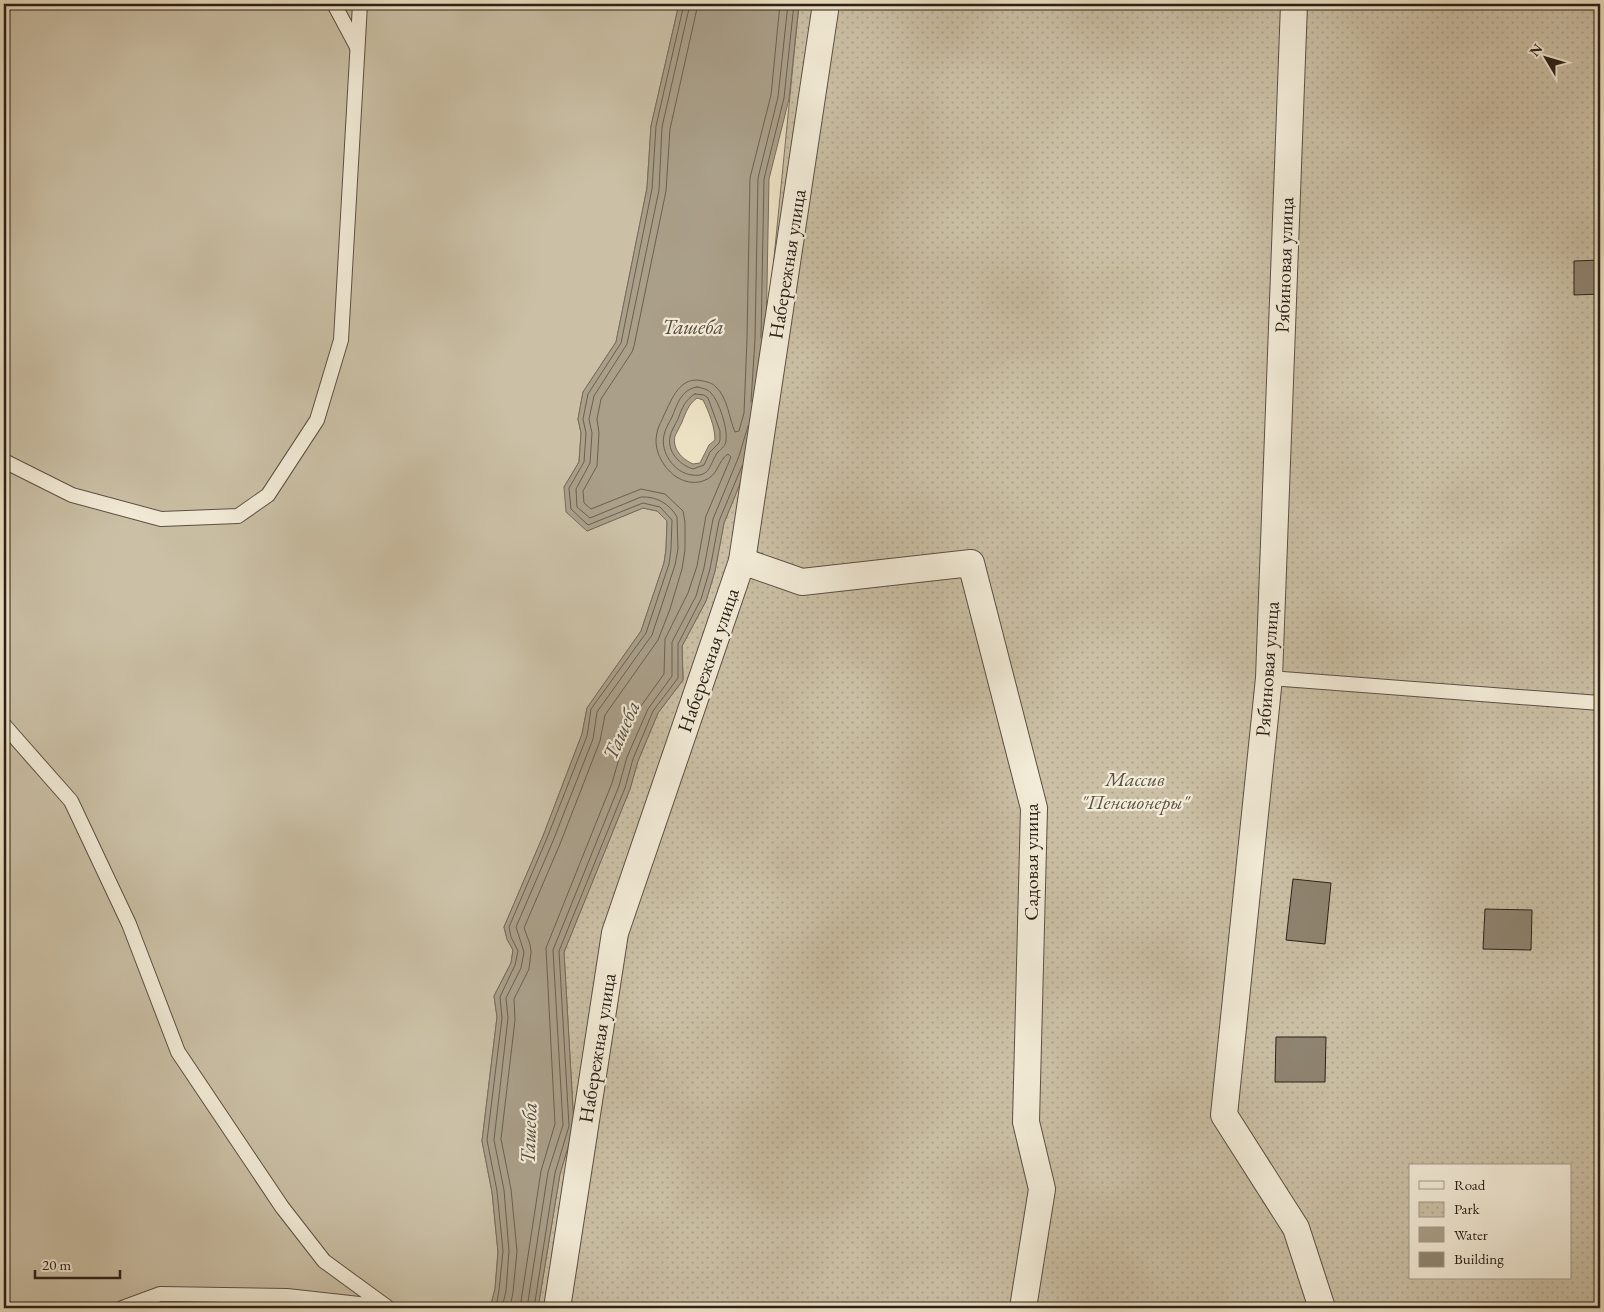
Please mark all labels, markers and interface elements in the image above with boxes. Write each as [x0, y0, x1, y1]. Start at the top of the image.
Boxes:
north arrow [1522, 32, 1572, 82]
text: N [1525, 39, 1547, 60]
street label: Набережная улица [762, 187, 812, 341]
street label: Рябиновая улица [1269, 197, 1299, 333]
water label: Ташеба [662, 313, 724, 340]
street label: Набережная улица [671, 584, 745, 736]
street label: Рябиновая улица [1249, 600, 1285, 738]
water label: Ташеба [596, 696, 646, 764]
park label: Массив "Пенсионеры" [1081, 766, 1192, 815]
street label: Садовая улица [1018, 803, 1044, 921]
street label: Набережная улица [572, 971, 622, 1125]
water label: Ташеба [513, 1102, 543, 1164]
legend [1409, 1164, 1572, 1280]
text: Road [1454, 1175, 1486, 1194]
text: Park [1454, 1199, 1481, 1218]
text: Water [1454, 1225, 1488, 1244]
scale bar [35, 1247, 120, 1279]
text: Building [1454, 1249, 1504, 1268]
text: 20 m [42, 1255, 71, 1274]

